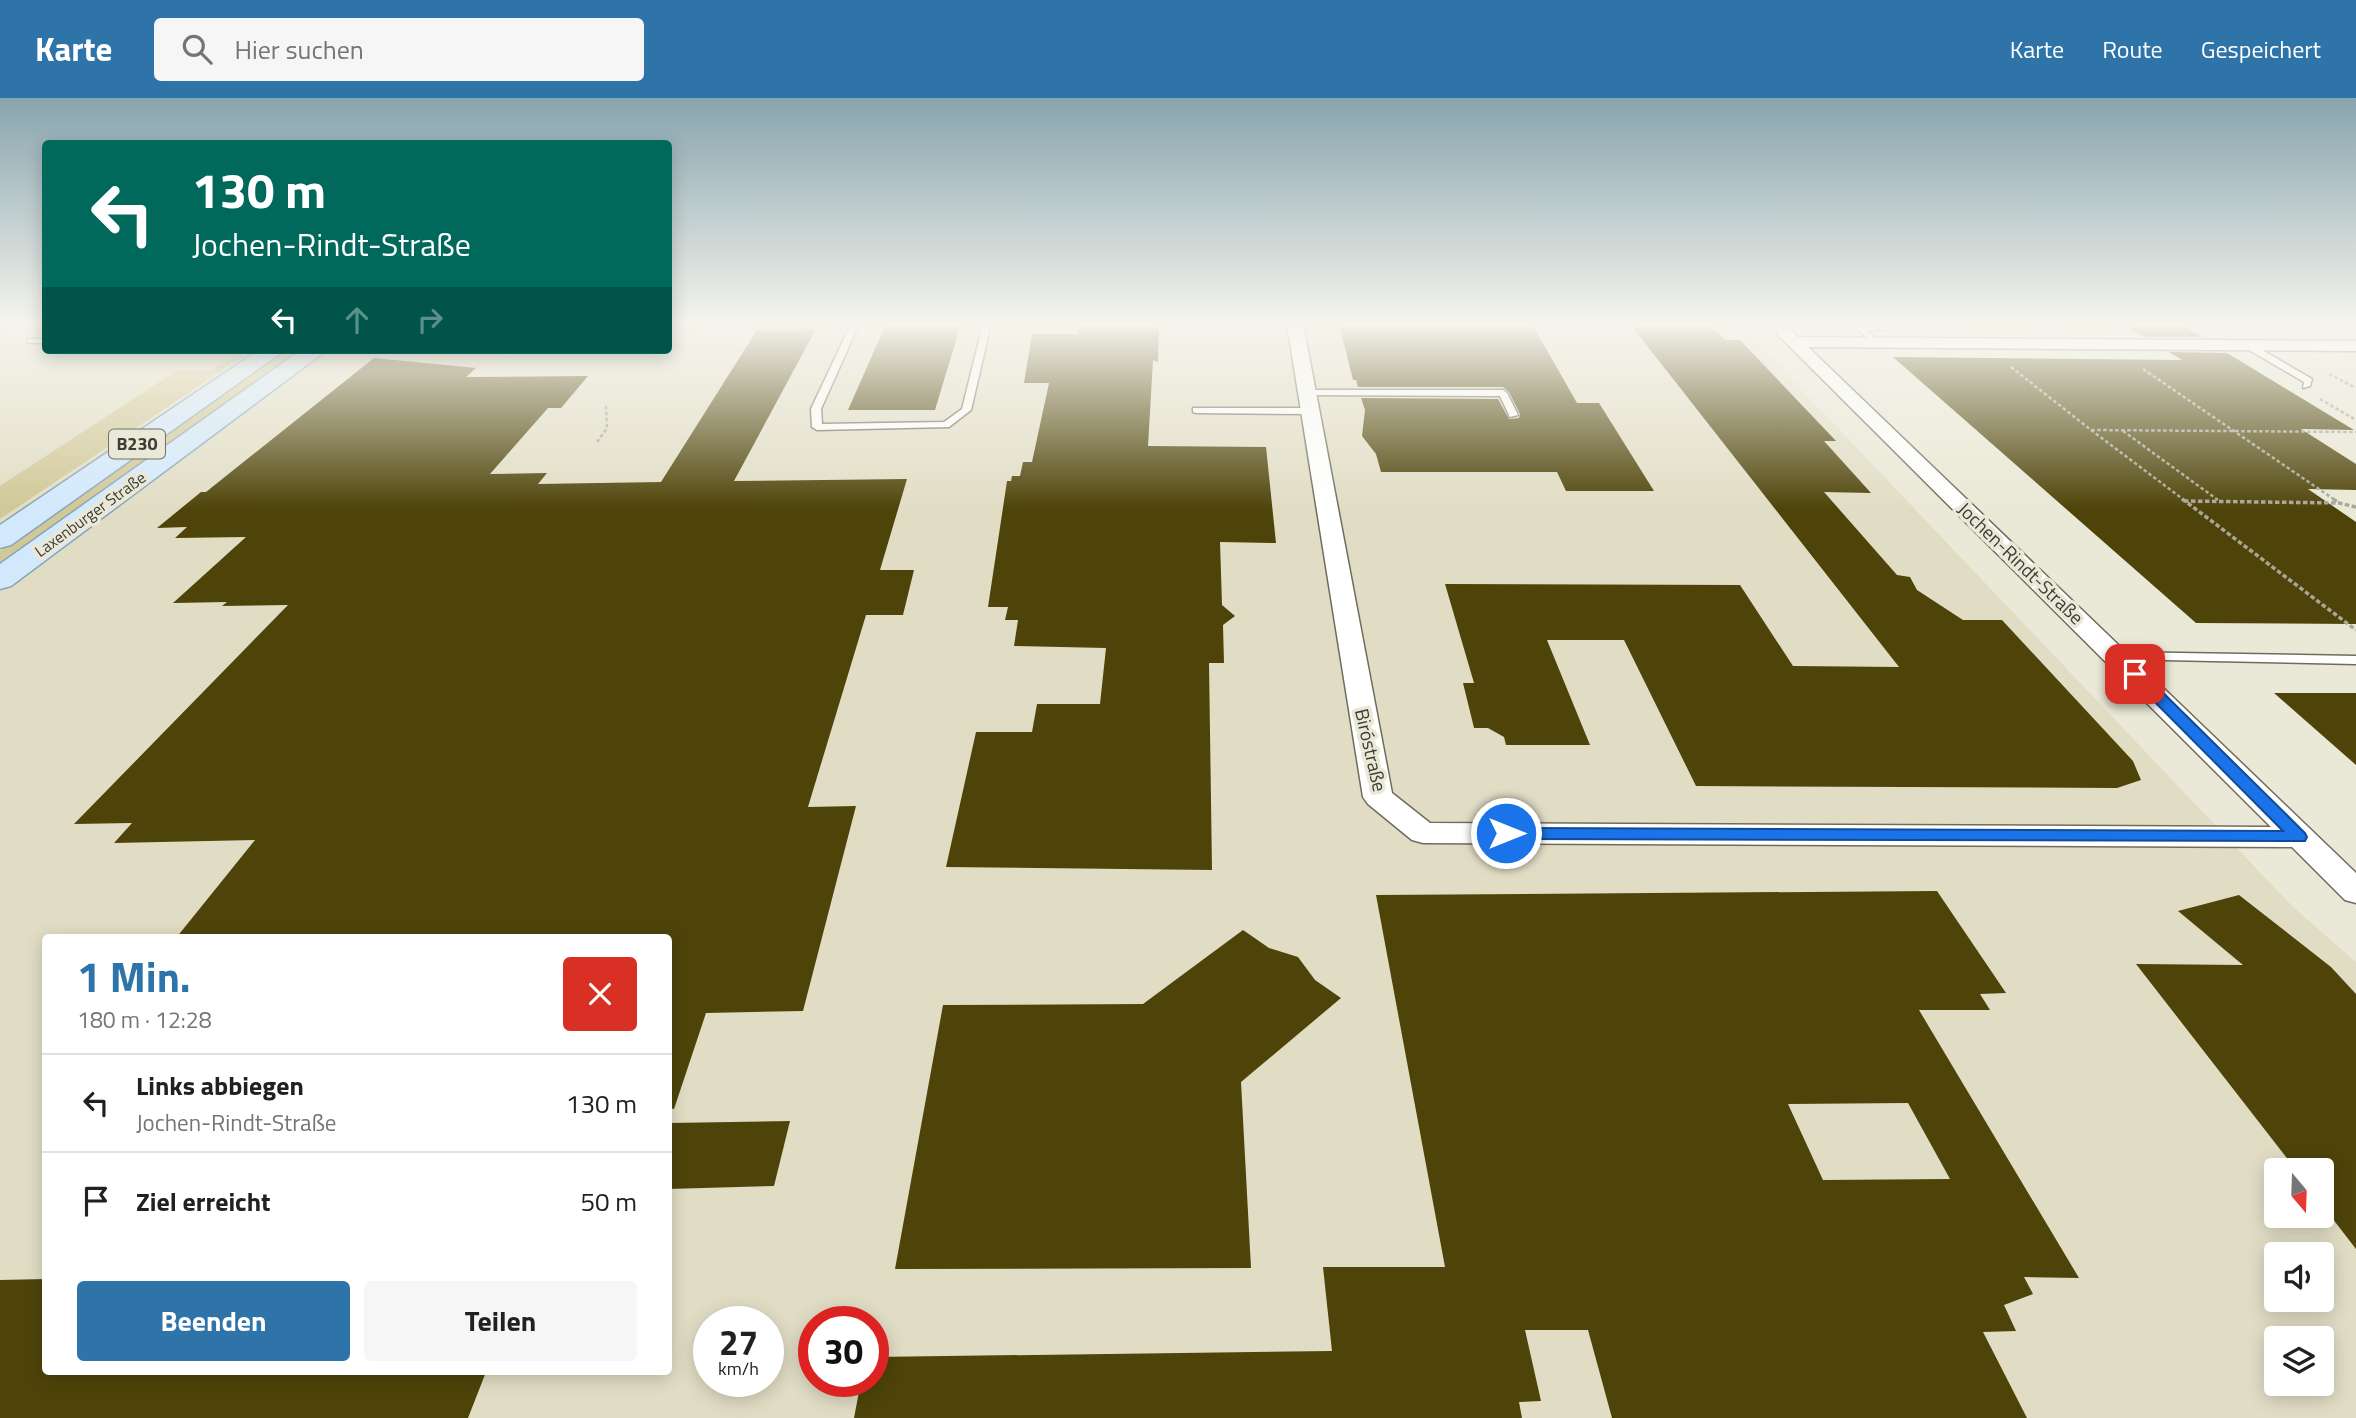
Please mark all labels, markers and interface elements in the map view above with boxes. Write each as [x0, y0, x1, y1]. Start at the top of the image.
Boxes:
search box [154, 18, 644, 81]
text: Karte [35, 24, 112, 74]
icon: search [178, 30, 216, 68]
text: Hier suchen [234, 30, 364, 69]
text: Karte [2010, 31, 2064, 67]
text: Route [2102, 31, 2163, 67]
text: Gespeichert [2201, 31, 2321, 67]
text: 130 m [192, 152, 326, 227]
icon: left [77, 168, 168, 259]
text: Jochen-Rindt-Straße [192, 220, 471, 268]
icon: left [265, 301, 303, 339]
icon: ahead [338, 301, 376, 339]
icon: right [411, 301, 449, 339]
road number: B230 [109, 430, 165, 458]
street label: Laxenburger Straße [30, 465, 150, 563]
street label: Jochen-Rindt-Straße [1952, 495, 2091, 631]
pin [2105, 644, 2165, 704]
icon: arrive [2116, 655, 2154, 693]
street label: Biróstraße [1348, 706, 1395, 794]
position arrow [1469, 796, 1543, 870]
text: 1 Min. [77, 944, 191, 1008]
button: close [563, 957, 637, 1031]
text: 180 m · 12:28 [77, 1002, 212, 1037]
text: Links abbiegen [136, 1066, 304, 1105]
icon: left [77, 1084, 115, 1122]
text: 130 m [566, 1084, 637, 1123]
text: Jochen-Rindt-Straße [136, 1105, 336, 1140]
north arrow [2264, 1158, 2334, 1228]
map controls [2264, 1158, 2334, 1396]
icon: arrive [77, 1182, 115, 1220]
text: Ziel erreicht [136, 1182, 271, 1221]
text: 50 m [580, 1182, 637, 1221]
button: sound [2264, 1242, 2334, 1312]
button: Beenden [77, 1281, 350, 1361]
button: Teilen [364, 1281, 637, 1361]
speed limit sign: 30 [798, 1306, 889, 1397]
text: 27 [719, 1315, 758, 1369]
button: layers [2264, 1326, 2334, 1396]
text: km/h [718, 1355, 759, 1382]

